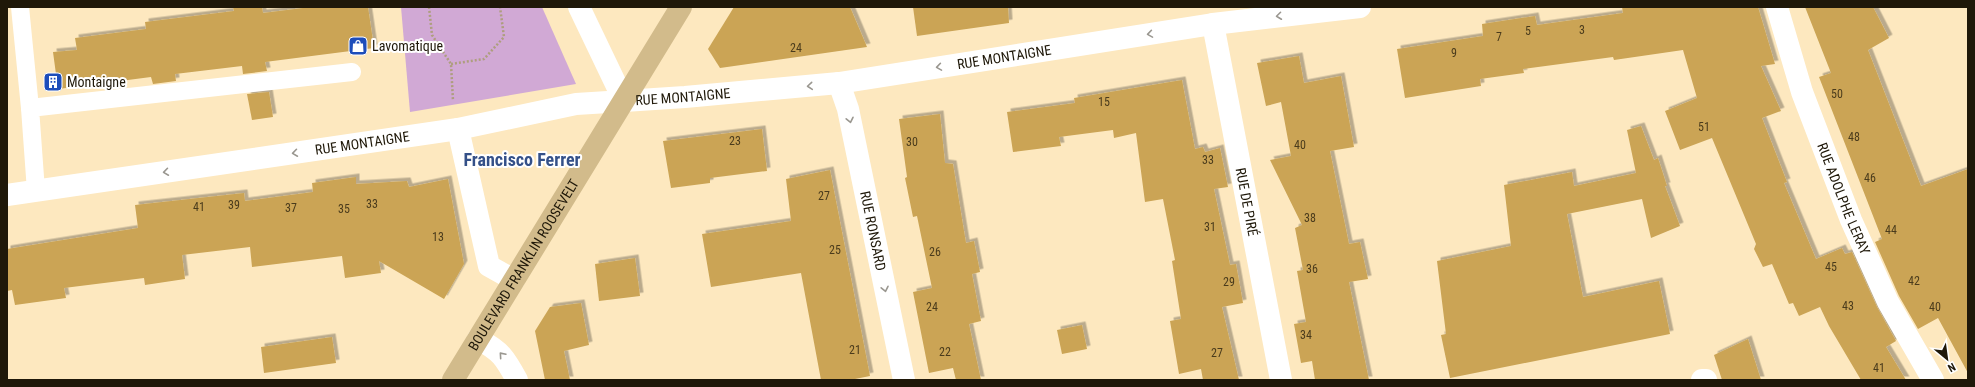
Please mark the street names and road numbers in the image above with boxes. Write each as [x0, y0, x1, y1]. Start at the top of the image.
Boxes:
street label: RUE MONTAIGNE [956, 42, 1053, 72]
street label: RUE MONTAIGNE [635, 85, 731, 108]
street label: RUE MONTAIGNE [314, 128, 411, 158]
street label: RUE ADOLPHE LERAY [1814, 140, 1874, 258]
street label: RUE DE PIRÉ [1233, 166, 1262, 237]
street label: BOULEVARD FRANKLIN ROOSEVELT [465, 176, 582, 353]
street label: RUE RONSARD [857, 190, 889, 272]

